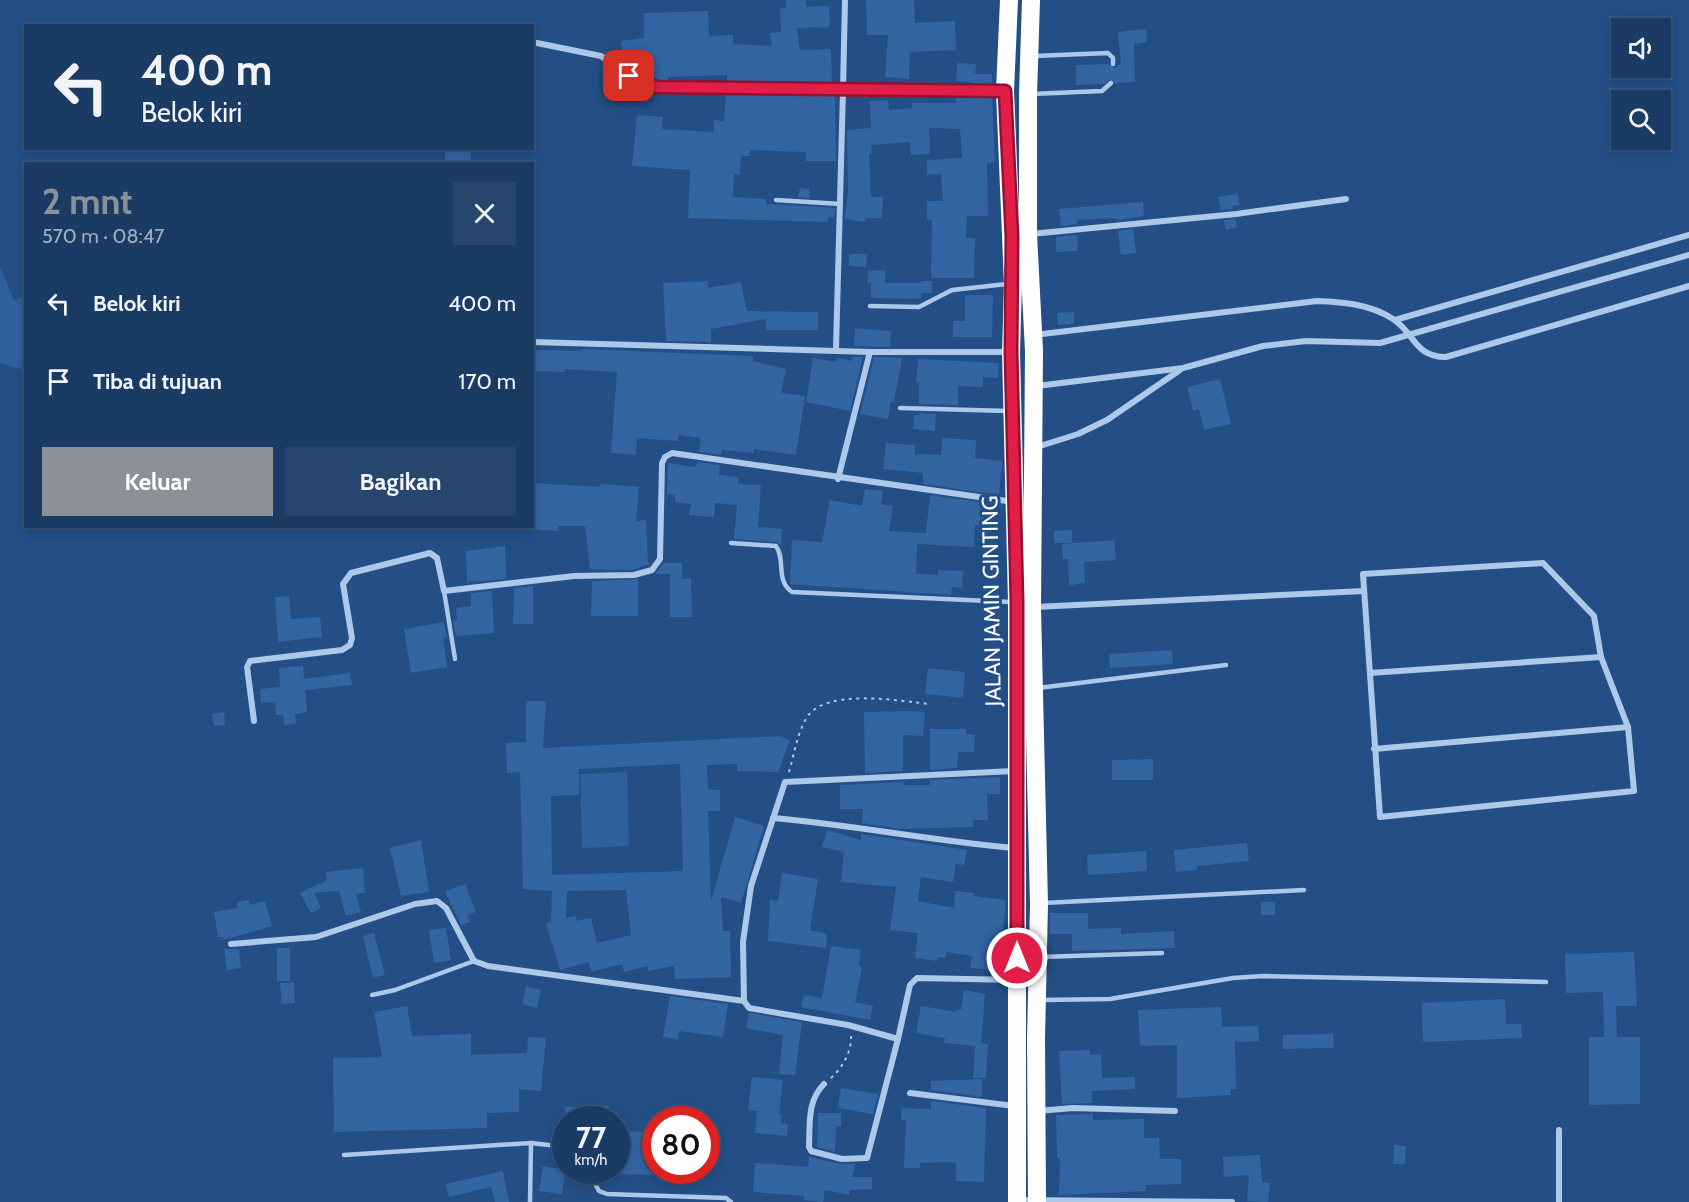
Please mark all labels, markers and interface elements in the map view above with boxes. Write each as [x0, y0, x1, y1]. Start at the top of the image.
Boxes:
map controls [1611, 18, 1671, 150]
button: sound [1611, 18, 1671, 78]
text: 400 m [141, 44, 272, 96]
icon: left [42, 48, 120, 126]
pin [603, 50, 654, 101]
icon: arrive [612, 59, 645, 92]
button: search [1611, 90, 1671, 150]
text: Belok kiri [141, 96, 242, 129]
text: 2 mnt [42, 179, 132, 223]
button: close [453, 182, 516, 245]
text: 570 m · 08:47 [42, 224, 164, 248]
icon: left [42, 287, 75, 320]
text: Belok kiri [93, 290, 180, 317]
text: 400 m [448, 290, 516, 317]
icon: arrive [42, 365, 75, 398]
text: Tiba di tujuan [93, 368, 222, 395]
text: 170 m [458, 368, 516, 395]
button: Keluar [42, 447, 273, 516]
button: Bagikan [285, 447, 516, 516]
street label: JALAN JAMIN GINTING [976, 495, 1007, 708]
position arrow [985, 926, 1049, 990]
speed limit sign: 80 [642, 1106, 720, 1184]
text: 77 [576, 1119, 606, 1156]
text: km/h [575, 1151, 607, 1169]

